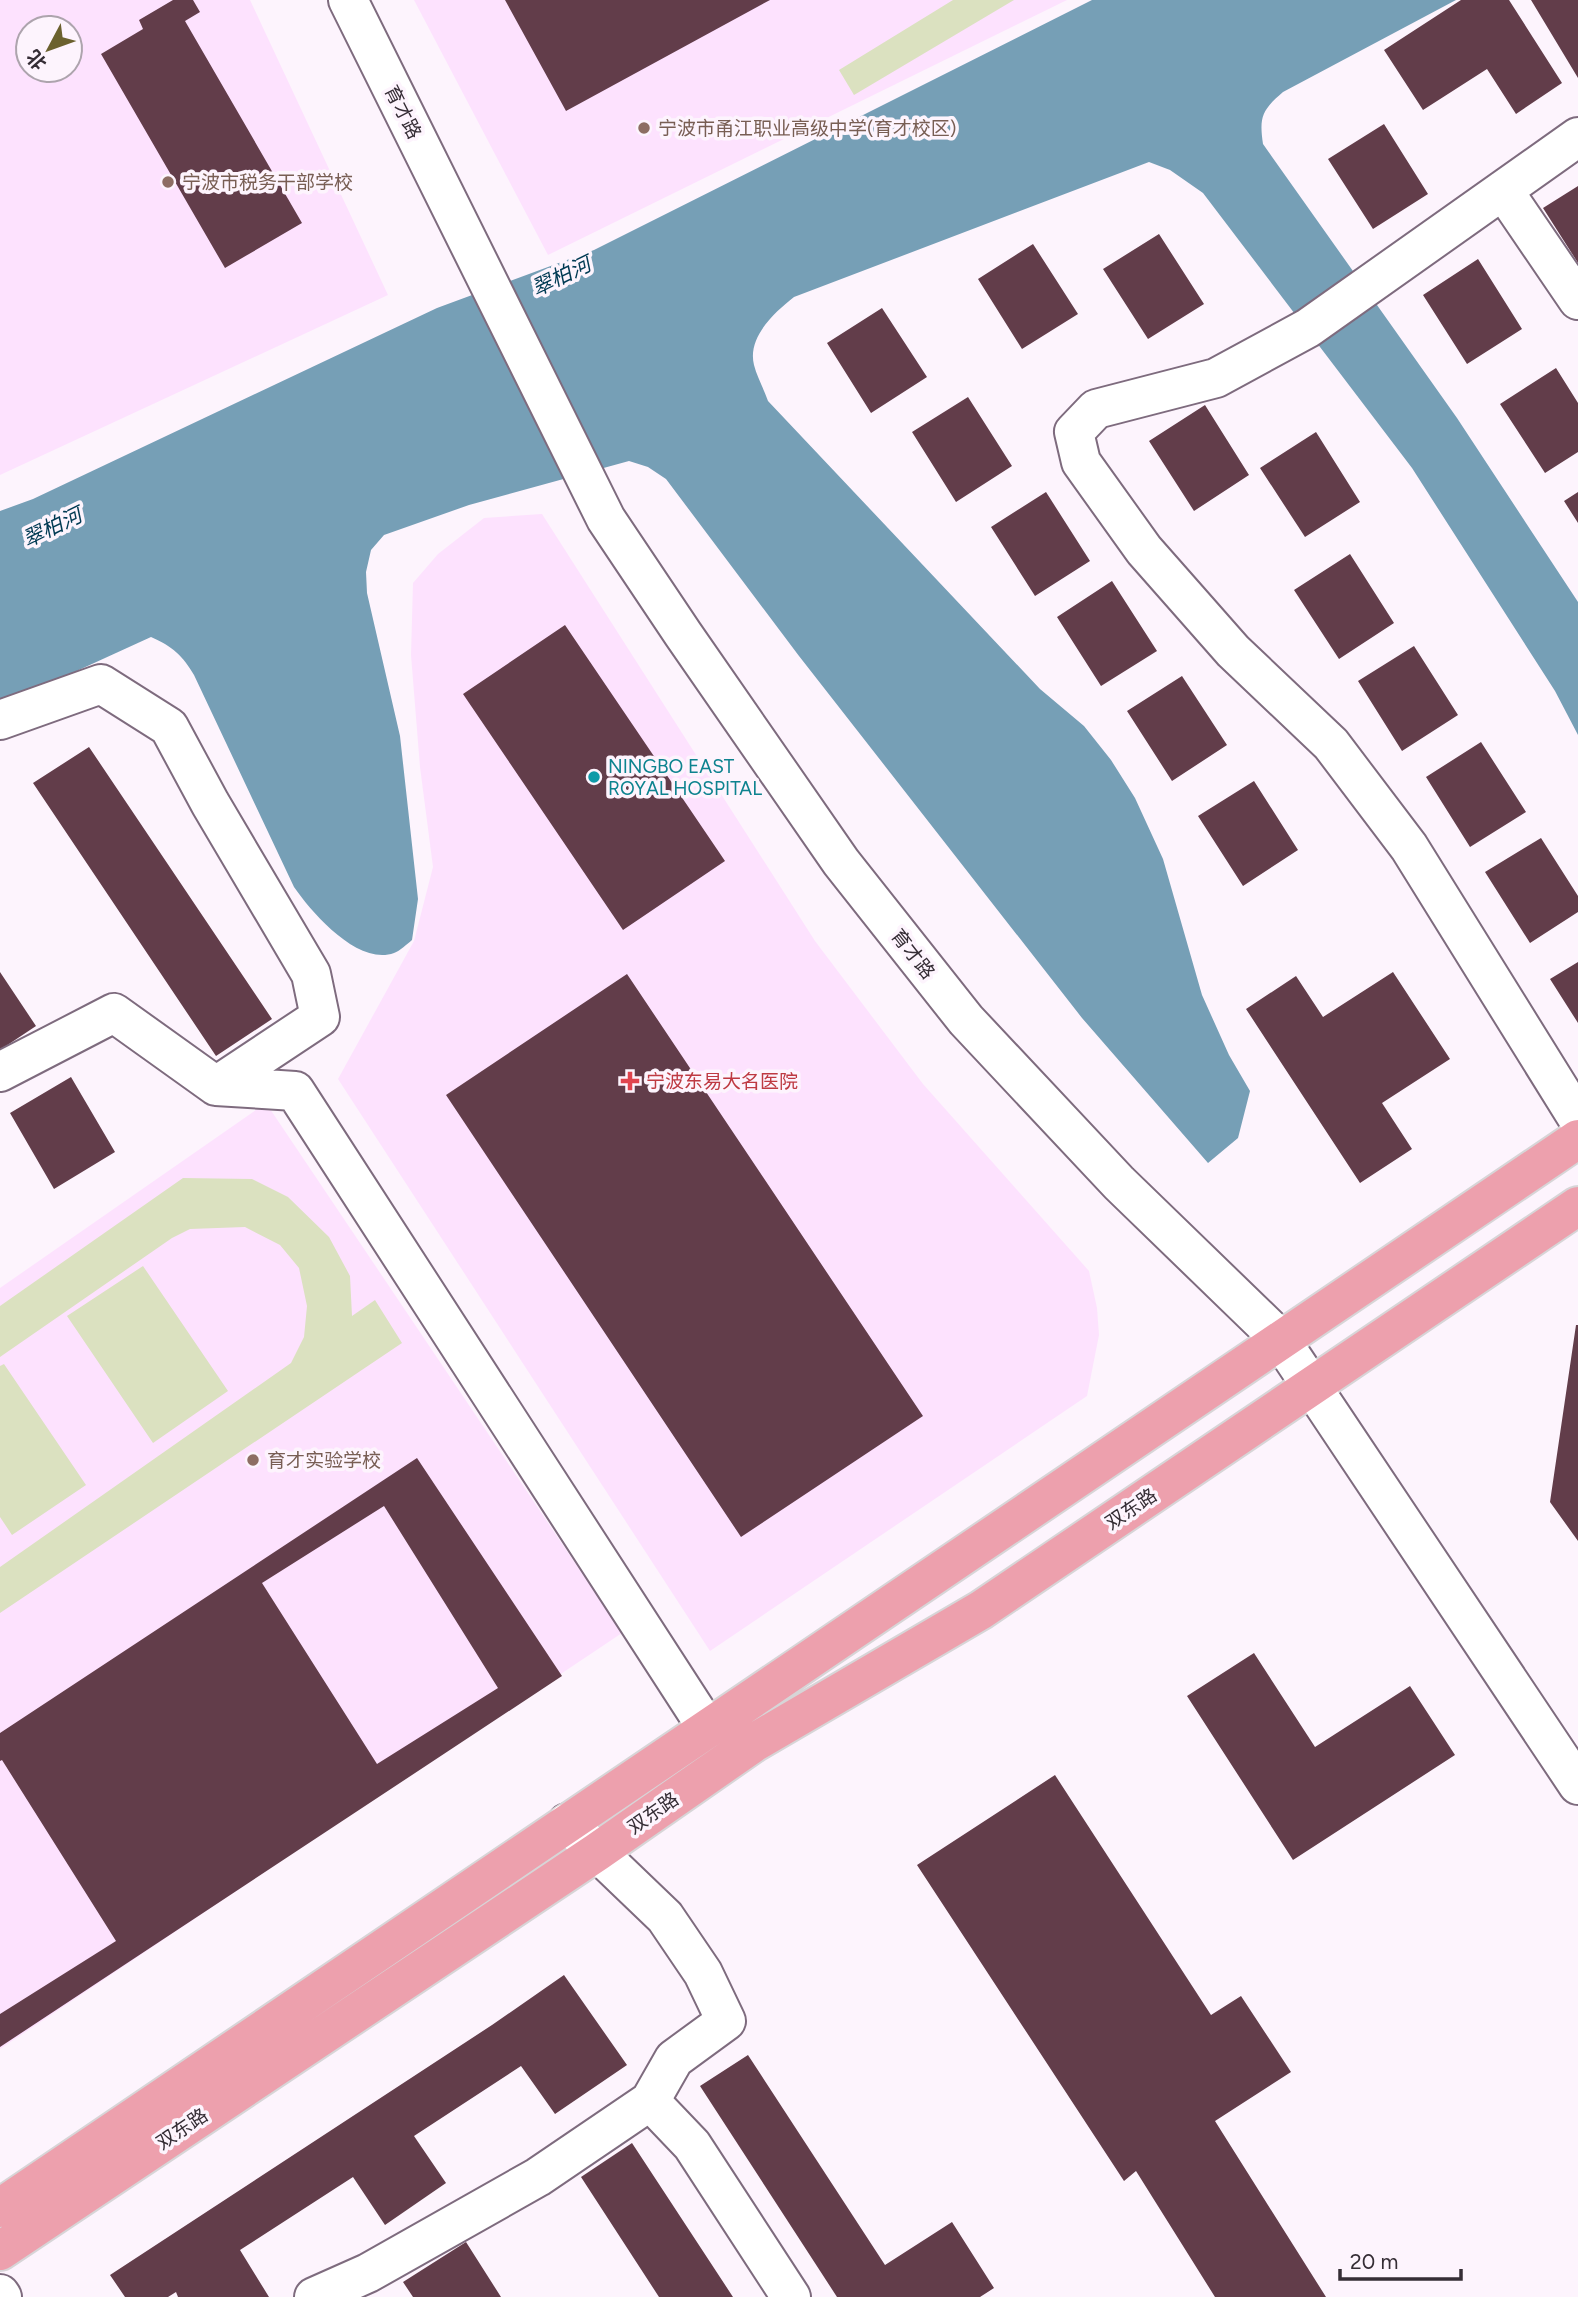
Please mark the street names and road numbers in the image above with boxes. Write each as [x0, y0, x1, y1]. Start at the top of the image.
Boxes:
street label: 育才路 [380, 81, 426, 143]
street label: 育才路 [886, 924, 940, 984]
street label: 双东路 [1101, 1484, 1161, 1534]
street label: 双东路 [623, 1787, 683, 1839]
street label: 双东路 [152, 2104, 212, 2154]

